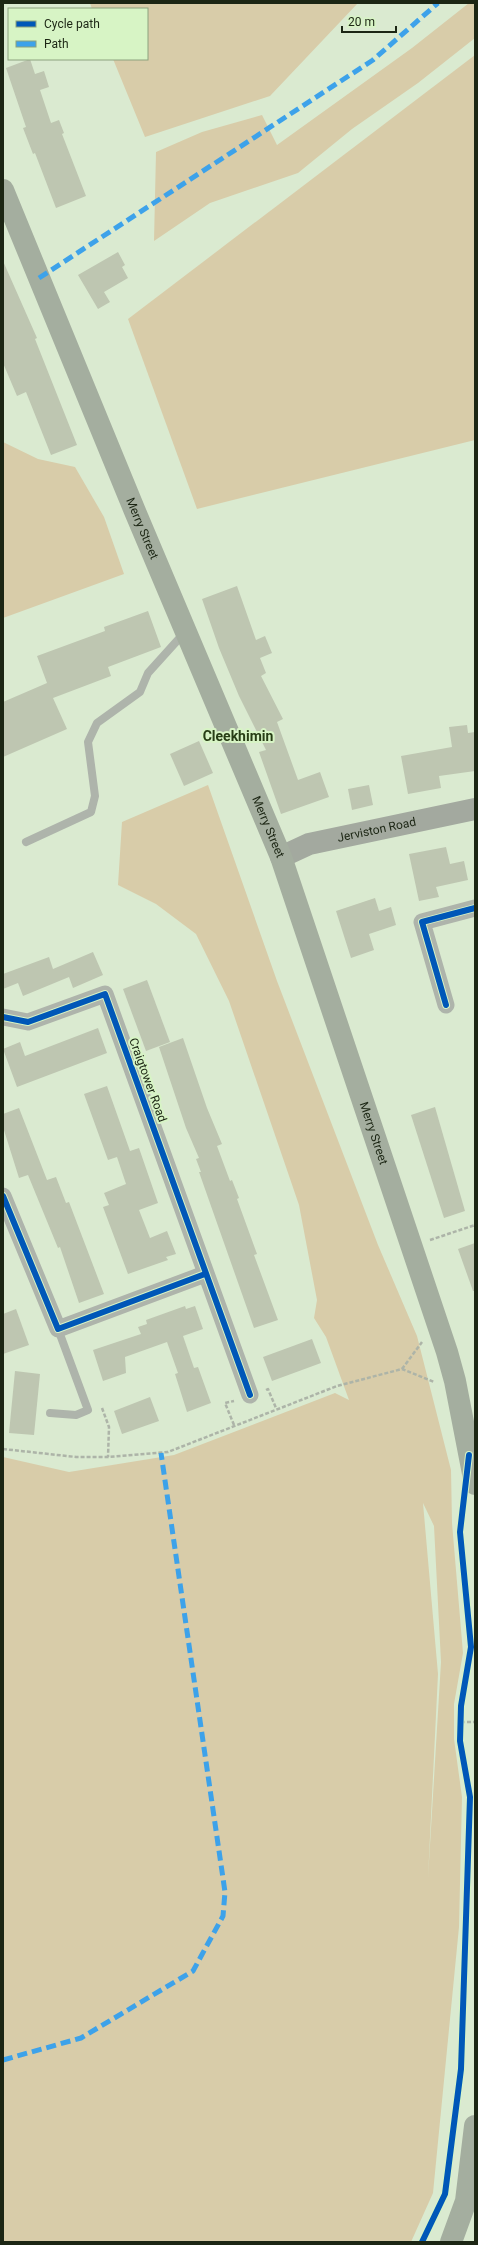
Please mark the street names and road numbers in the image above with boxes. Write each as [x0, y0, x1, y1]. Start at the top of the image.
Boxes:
street label: Merry Street [123, 496, 161, 561]
street label: Merry Street [249, 794, 288, 860]
street label: Jerviston Road [336, 815, 417, 845]
street label: Craigtower Road [126, 1036, 170, 1124]
street label: Merry Street [357, 1100, 391, 1167]

